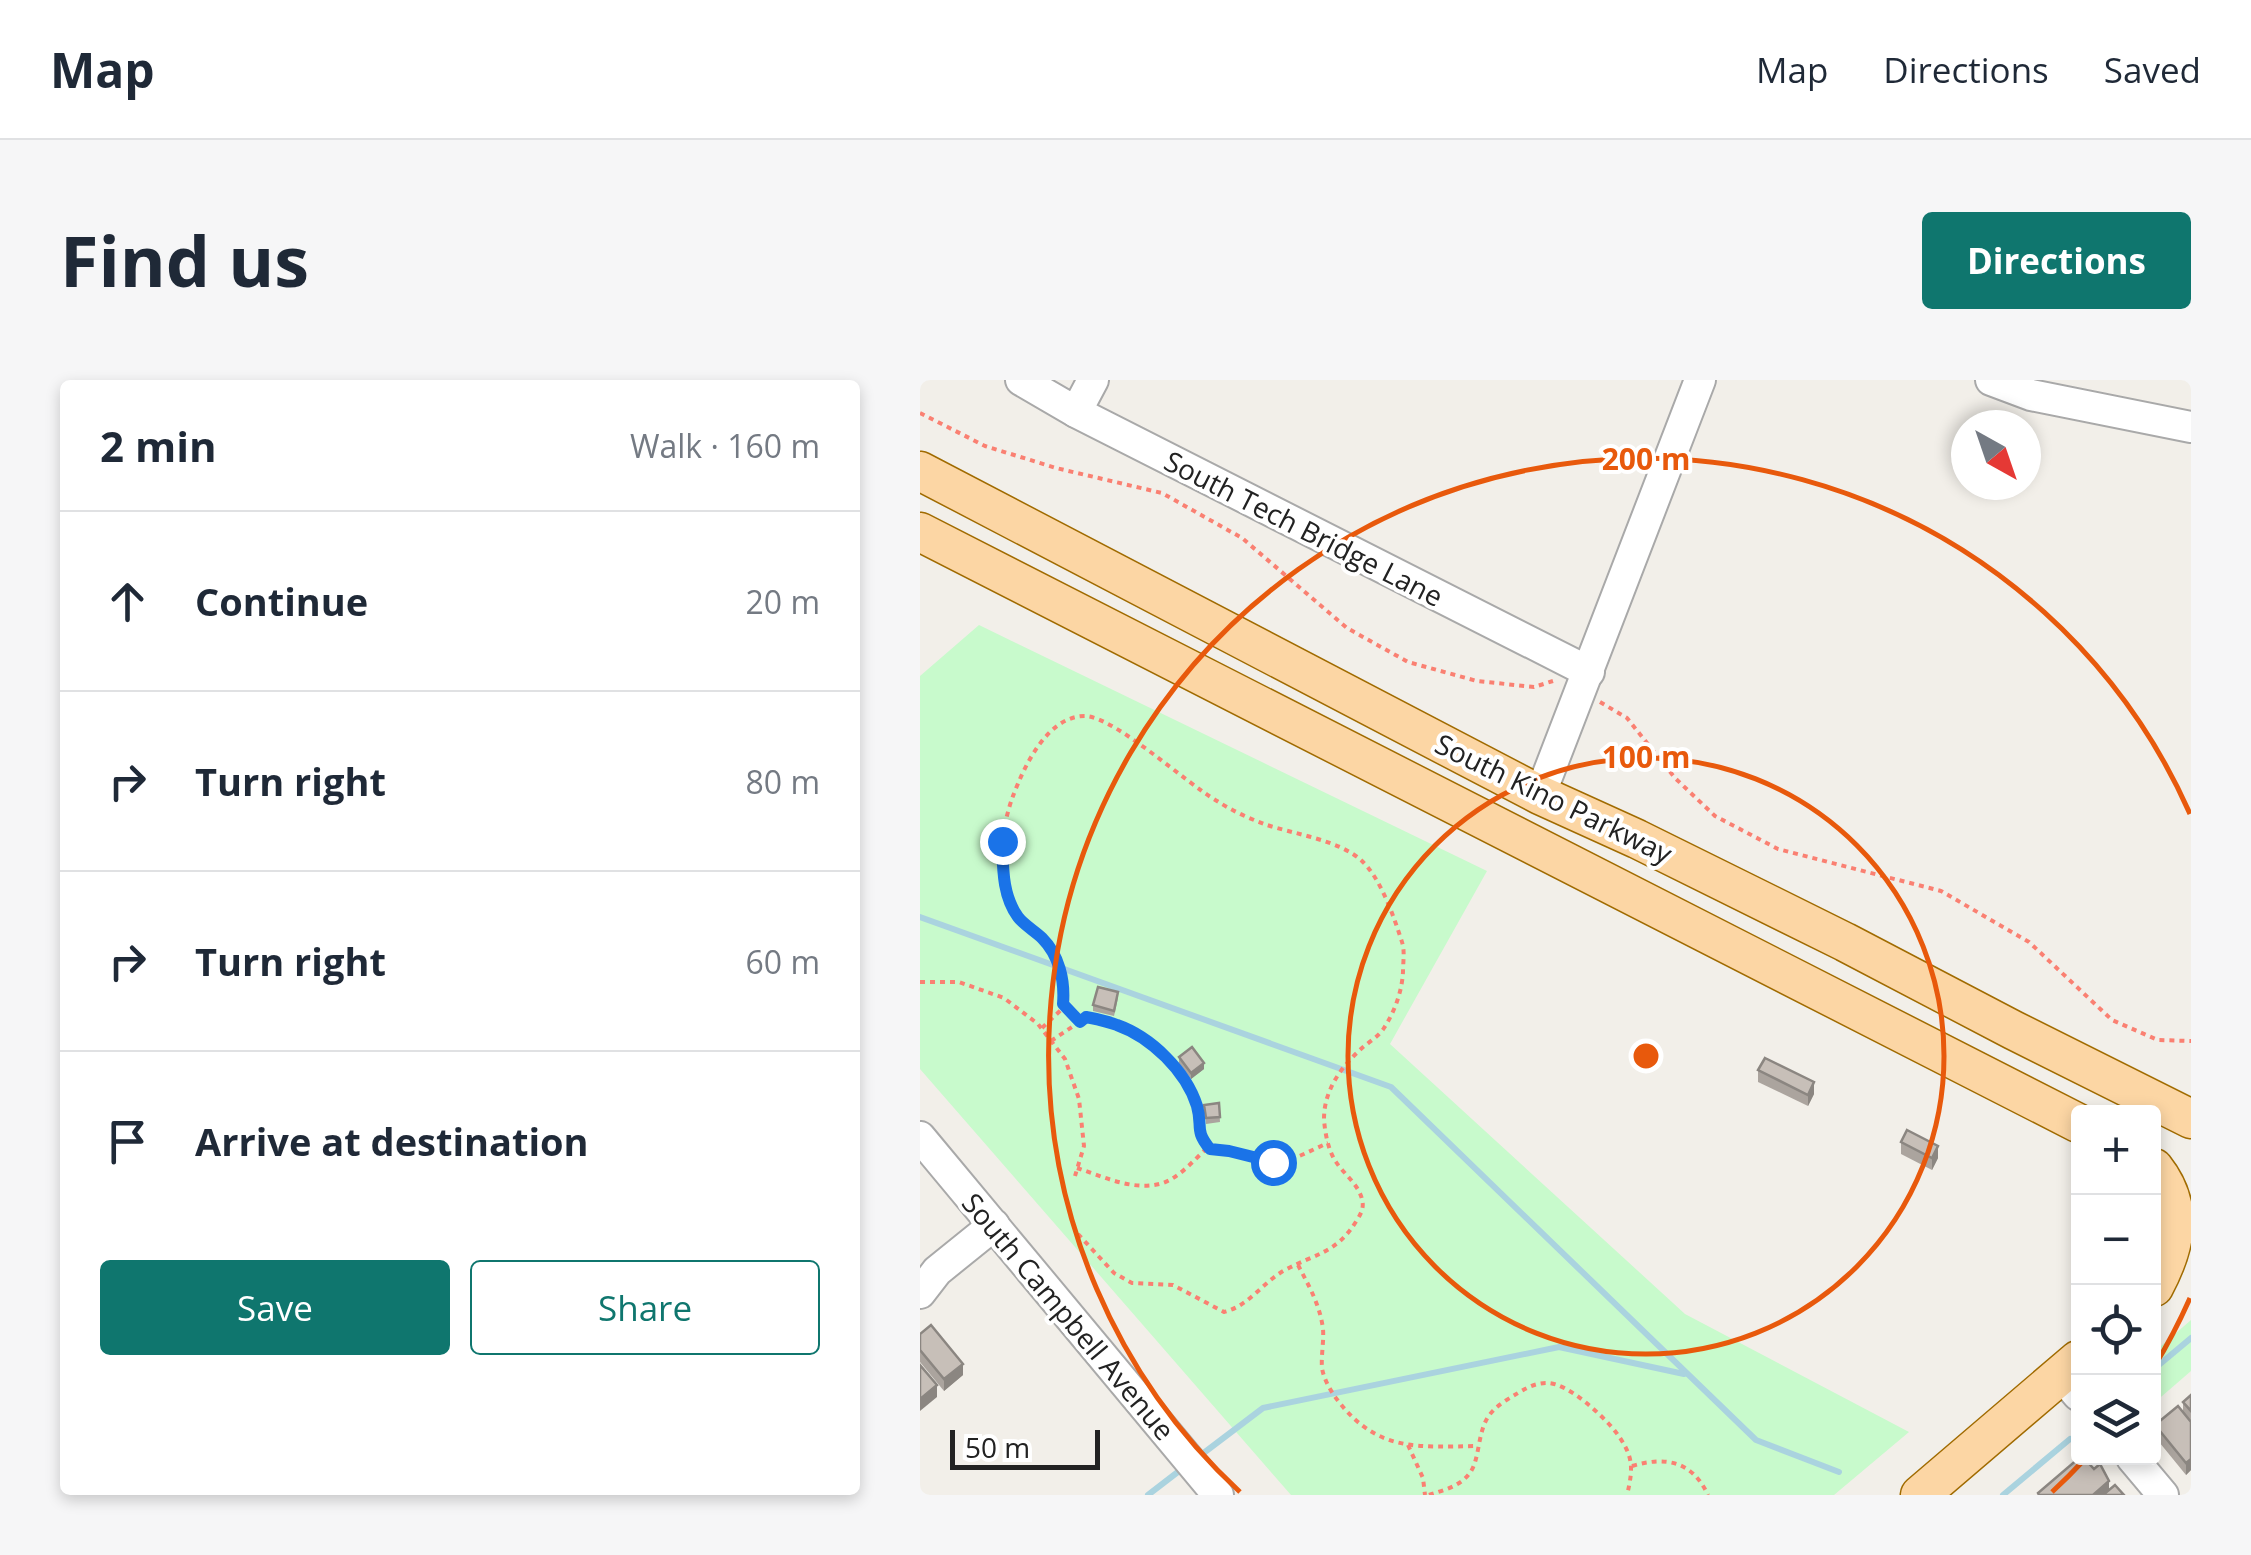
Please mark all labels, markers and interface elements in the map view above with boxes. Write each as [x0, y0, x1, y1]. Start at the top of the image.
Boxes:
text: Map [50, 37, 155, 102]
text: Map [1756, 46, 1828, 93]
text: Directions [1883, 46, 2049, 93]
text: Saved [2104, 46, 2201, 93]
text: Find us [60, 212, 309, 308]
button: Directions [1922, 212, 2191, 309]
north arrow [1951, 410, 2041, 500]
text: 2 min [100, 417, 217, 474]
text: Walk · 160 m [630, 424, 820, 467]
text: 200 m [1602, 438, 1690, 479]
street label: South Tech Bridge Lane [1158, 441, 1450, 615]
icon: ahead [100, 574, 155, 629]
text: Continue [195, 575, 368, 627]
text: 20 m [745, 580, 820, 623]
street label: South Kino Parkway [1429, 724, 1680, 872]
text: 100 m [1602, 736, 1690, 777]
icon: right [100, 754, 155, 809]
text: Turn right [195, 755, 386, 807]
text: 80 m [745, 760, 820, 803]
route end [980, 819, 1026, 865]
icon: right [100, 934, 155, 989]
text: Turn right [195, 935, 386, 987]
text: 60 m [745, 940, 820, 983]
centre of rings [1628, 1038, 1664, 1074]
map controls [2071, 1105, 2161, 1465]
button: + [2071, 1105, 2161, 1195]
icon: arrive [100, 1114, 155, 1169]
text: Arrive at destination [195, 1115, 589, 1167]
route start [1251, 1140, 1297, 1186]
street label: South Campbell Avenue [954, 1184, 1184, 1448]
button: − [2071, 1195, 2161, 1285]
button: Save [100, 1260, 450, 1355]
button: Share [470, 1260, 820, 1355]
button: locate [2071, 1285, 2161, 1375]
button: layers [2071, 1375, 2161, 1465]
scale bar [950, 1425, 1100, 1470]
text: 50 m [965, 1428, 1030, 1466]

